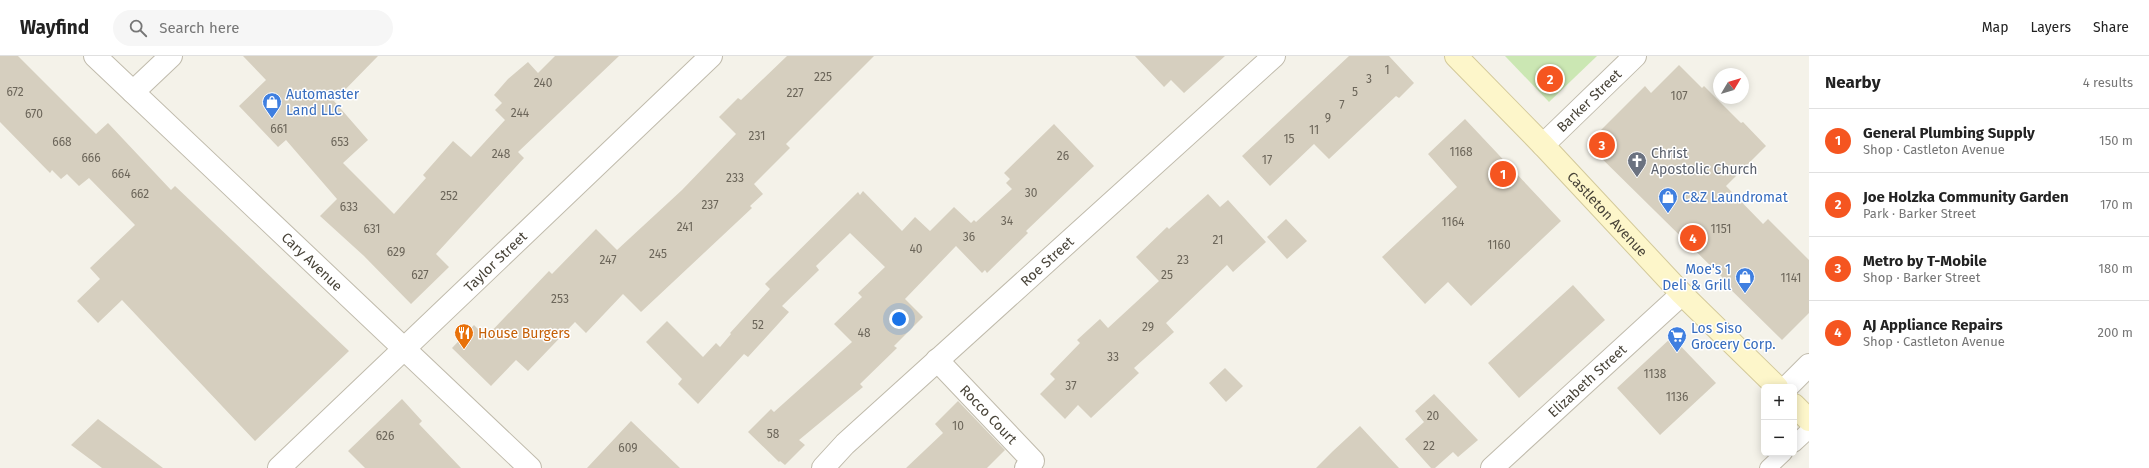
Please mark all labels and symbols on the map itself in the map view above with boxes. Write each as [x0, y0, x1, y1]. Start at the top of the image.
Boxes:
house number: 1 [1384, 63, 1390, 77]
pin: 2 [1537, 64, 1563, 94]
street label: Barker Street [1553, 65, 1626, 136]
north arrow [1713, 68, 1749, 104]
house number: 225 [814, 70, 832, 84]
house number: 3 [1366, 72, 1372, 86]
house number: 240 [534, 76, 553, 90]
house number: 672 [6, 85, 24, 99]
house number: 5 [1352, 85, 1358, 99]
place label: Automaster Land LLC [286, 86, 360, 119]
house number: 227 [786, 86, 804, 100]
house number: 107 [1671, 89, 1687, 103]
shop icon: Automaster Land LLC [261, 91, 283, 119]
house number: 7 [1339, 98, 1345, 112]
house number: 244 [511, 106, 530, 120]
house number: 670 [25, 107, 43, 121]
house number: 9 [1325, 111, 1331, 125]
house number: 661 [270, 122, 288, 136]
house number: 11 [1309, 123, 1319, 137]
house number: 231 [749, 129, 765, 143]
pin: 3 [1589, 130, 1615, 160]
house number: 15 [1283, 132, 1295, 146]
house number: 668 [52, 135, 72, 149]
house number: 653 [331, 135, 349, 149]
house number: 1168 [1449, 145, 1473, 159]
place label: Christ Apostolic Church [1651, 145, 1757, 178]
house number: 248 [492, 147, 511, 161]
house number: 26 [1057, 149, 1069, 163]
church icon: Christ Apostolic Church [1626, 150, 1648, 178]
house number: 666 [81, 151, 101, 165]
house number: 17 [1262, 153, 1272, 167]
pin: 1 [1490, 159, 1516, 189]
house number: 664 [111, 167, 131, 181]
street label: Castleton Avenue [1564, 168, 1651, 260]
house number: 233 [726, 171, 744, 185]
house number: 30 [1025, 186, 1038, 200]
shop icon: C&Z Laundromat [1657, 186, 1679, 214]
house number: 662 [131, 187, 149, 201]
house number: 252 [440, 189, 458, 203]
place label: C&Z Laundromat [1682, 189, 1789, 206]
house number: 237 [701, 198, 719, 212]
house number: 633 [340, 200, 358, 214]
house number: 34 [1001, 214, 1014, 228]
house number: 1164 [1441, 215, 1465, 229]
house number: 241 [677, 220, 693, 234]
house number: 631 [363, 222, 381, 236]
house number: 1151 [1711, 222, 1731, 236]
pin: 4 [1680, 223, 1706, 253]
street label: Taylor Street [460, 227, 531, 295]
street label: Cary Avenue [278, 229, 346, 295]
house number: 36 [963, 230, 975, 244]
street label: Roe Street [1017, 232, 1078, 290]
house number: 21 [1213, 233, 1223, 247]
house number: 1160 [1487, 238, 1511, 252]
house number: 40 [909, 242, 923, 256]
house number: 629 [387, 245, 405, 259]
house number: 245 [649, 247, 667, 261]
house number: 247 [599, 253, 617, 267]
house number: 23 [1177, 253, 1189, 267]
place label: Moe's 1 Deli & Grill [1662, 261, 1731, 294]
shop icon: Moe's 1 Deli & Grill [1734, 266, 1756, 294]
house number: 627 [411, 268, 429, 282]
house number: 25 [1161, 268, 1173, 282]
house number: 1141 [1780, 271, 1802, 285]
house number: 253 [551, 292, 569, 306]
your location [889, 309, 909, 329]
house number: 52 [752, 318, 764, 332]
house number: 29 [1142, 320, 1154, 334]
place label: Los Siso Grocery Corp. [1691, 320, 1776, 353]
restaurant icon: House Burgers [453, 322, 475, 350]
place label: House Burgers [478, 325, 570, 342]
supermarket icon: Los Siso Grocery Corp. [1666, 325, 1688, 353]
house number: 48 [858, 326, 871, 340]
street label: Elizabeth Street [1545, 340, 1630, 421]
house number: 33 [1107, 350, 1119, 364]
house number: 1138 [1644, 367, 1667, 381]
house number: 37 [1065, 379, 1077, 393]
street label: Rocco Court [956, 381, 1022, 448]
house number: 1136 [1666, 390, 1688, 404]
house number: 20 [1427, 409, 1440, 423]
house number: 10 [952, 419, 964, 433]
house number: 58 [767, 427, 780, 441]
house number: 626 [376, 429, 394, 443]
house number: 22 [1423, 439, 1435, 453]
house number: 609 [618, 441, 638, 455]

